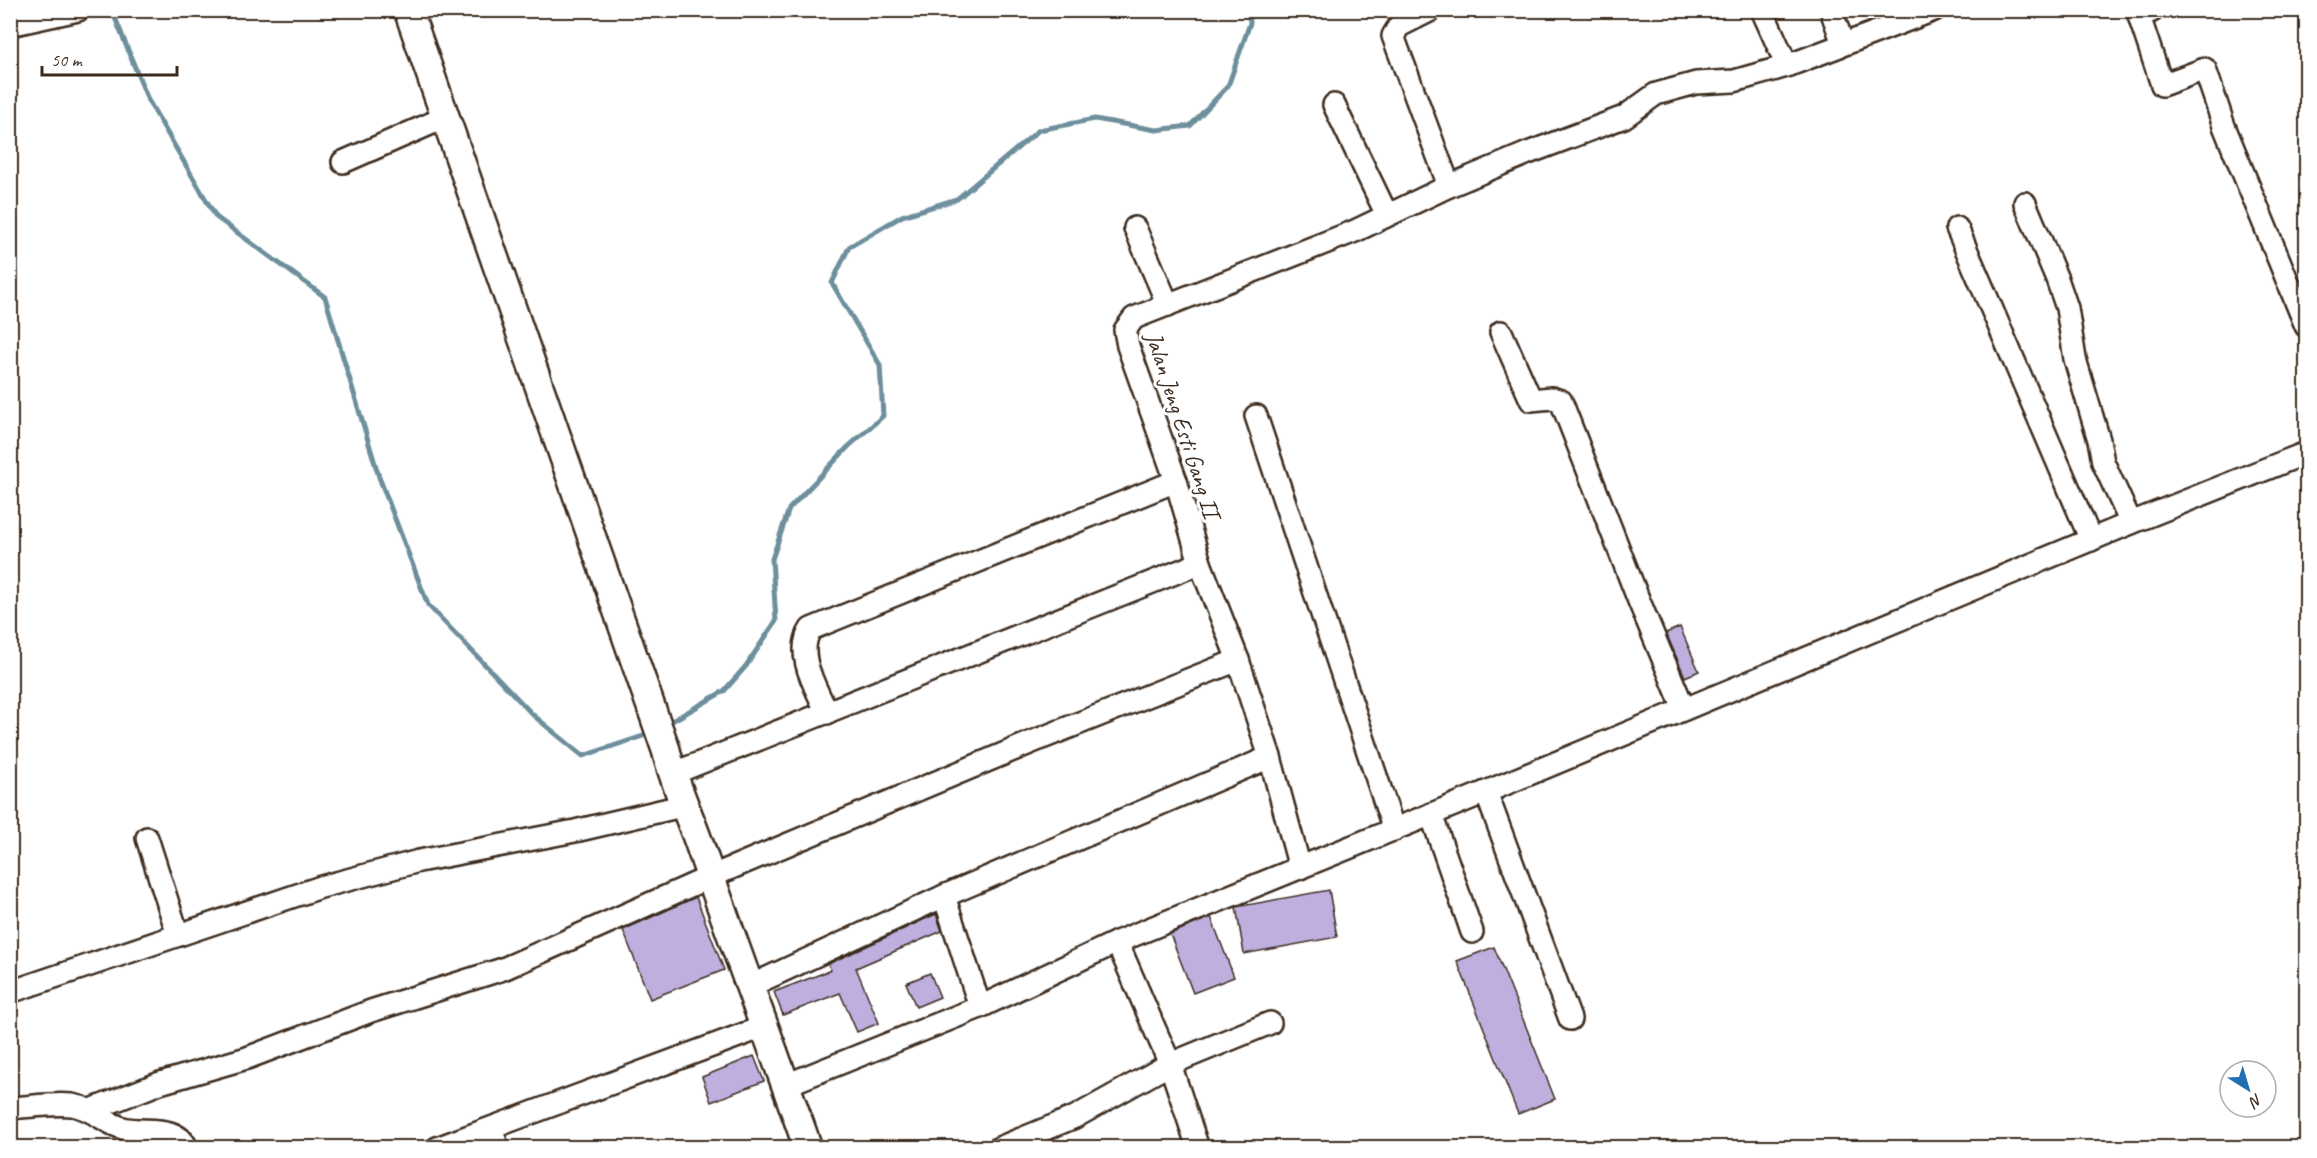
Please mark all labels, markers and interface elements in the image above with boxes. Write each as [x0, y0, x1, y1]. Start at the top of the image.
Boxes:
scale bar [42, 39, 177, 77]
text: 50 m [51, 49, 84, 71]
street label: Jalan Jeng Esti Gang II [1139, 327, 1229, 527]
north arrow [2218, 1059, 2278, 1119]
text: N [2244, 1089, 2266, 1113]

